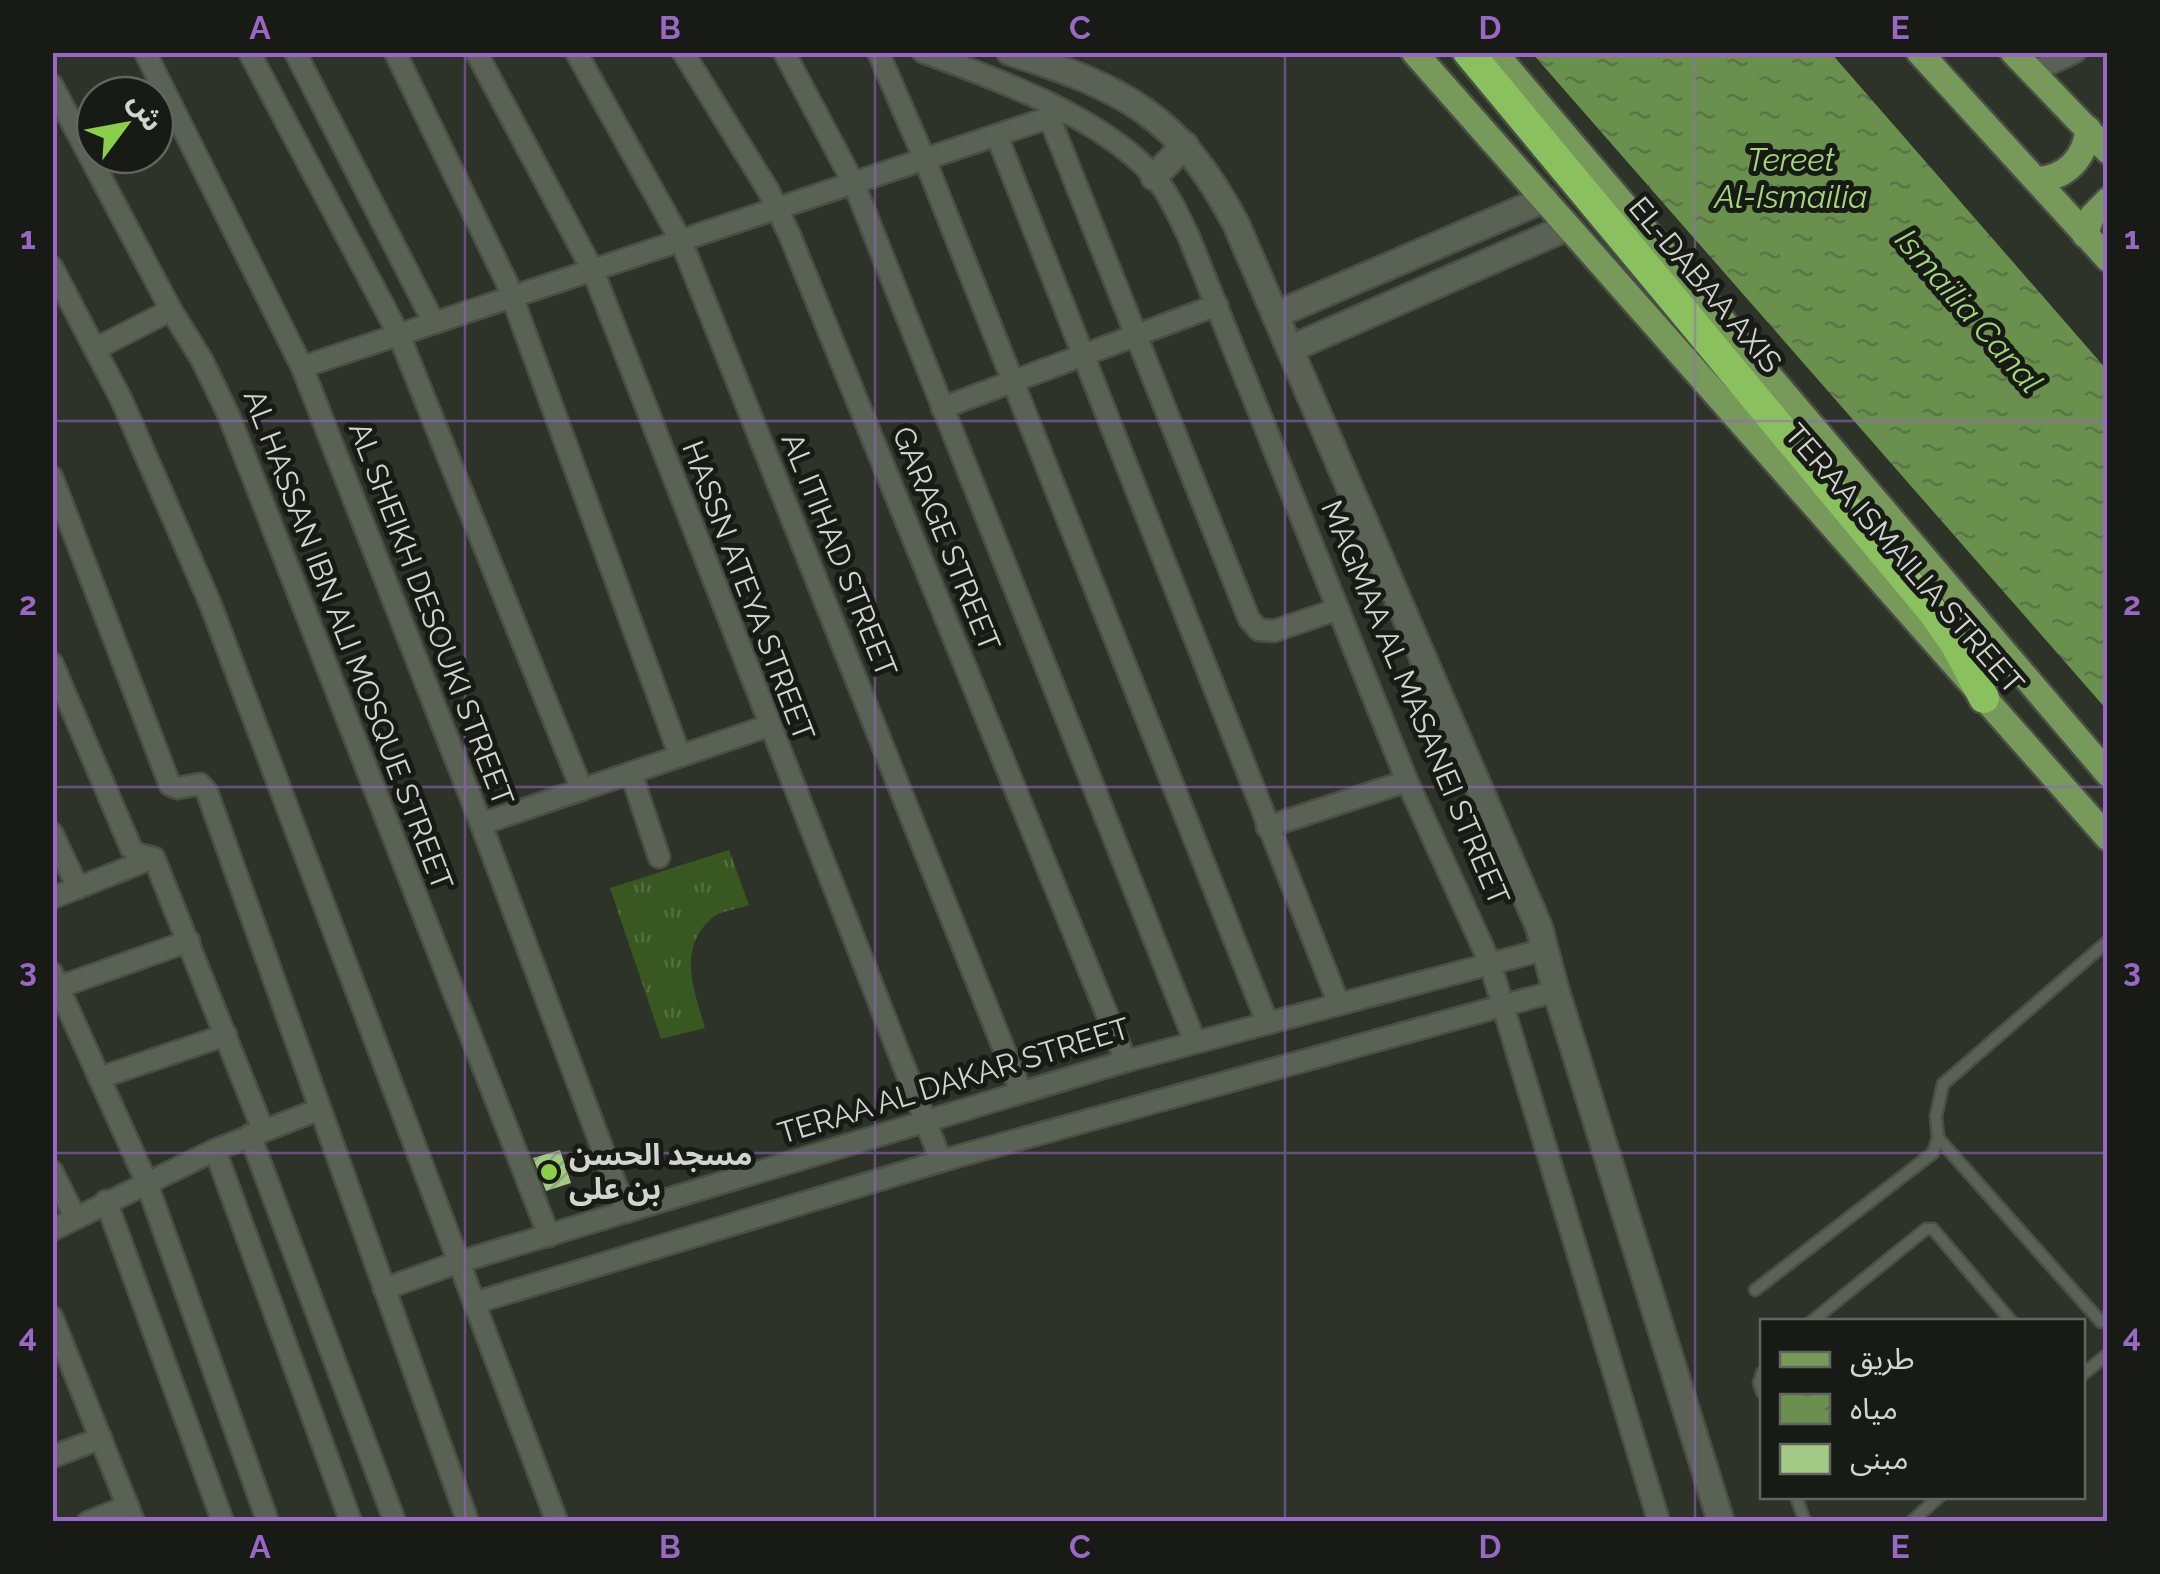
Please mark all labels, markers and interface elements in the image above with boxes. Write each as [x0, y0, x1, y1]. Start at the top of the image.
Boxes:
text: A [249, 9, 271, 46]
text: B [659, 9, 681, 46]
text: C [1069, 9, 1091, 46]
text: D [1479, 9, 1501, 46]
text: E [1890, 9, 1910, 46]
north arrow [75, 75, 175, 175]
text: ش [122, 87, 170, 137]
water label: Tereet Al-Ismailia [1713, 141, 1867, 215]
street label: EL-DABAA AXIS [1622, 190, 1789, 379]
text: 1 [20, 219, 36, 256]
text: 1 [2124, 219, 2140, 256]
water label: Ismaïlia Canal [1888, 221, 2050, 400]
street label: AL HASSAN IBN ALI MOSQUE STREET [237, 385, 460, 895]
street label: AL SHEIKH DESOUKI STREET [342, 417, 521, 811]
street label: TERAA ISMAILIA STREET [1778, 417, 2031, 701]
street label: GARAGE STREET [885, 421, 1007, 656]
street label: AL ITIHAD STREET [775, 428, 904, 682]
street label: HASSN ATEYA STREET [675, 436, 822, 746]
street label: MAGMAA AL MASANEI STREET [1314, 495, 1517, 910]
text: 2 [19, 585, 37, 622]
text: 2 [2123, 585, 2141, 622]
text: 3 [19, 951, 37, 988]
text: 3 [2123, 951, 2141, 988]
street label: TERAA AL DAKAR STREET [774, 1010, 1134, 1151]
place label: مسجد الحسن بن على [569, 1137, 752, 1206]
marker: مسجد الحسن بن على [538, 1161, 560, 1183]
text: 4 [19, 1317, 37, 1354]
text: 4 [2123, 1317, 2141, 1354]
legend [1760, 1319, 2085, 1499]
text: طريق [1850, 1341, 1915, 1377]
text: مياه [1850, 1391, 1898, 1426]
text: مبنى [1850, 1441, 1908, 1476]
text: A [249, 1528, 271, 1565]
text: B [659, 1528, 681, 1565]
text: C [1069, 1528, 1091, 1565]
text: D [1479, 1528, 1501, 1565]
text: E [1890, 1528, 1910, 1565]

